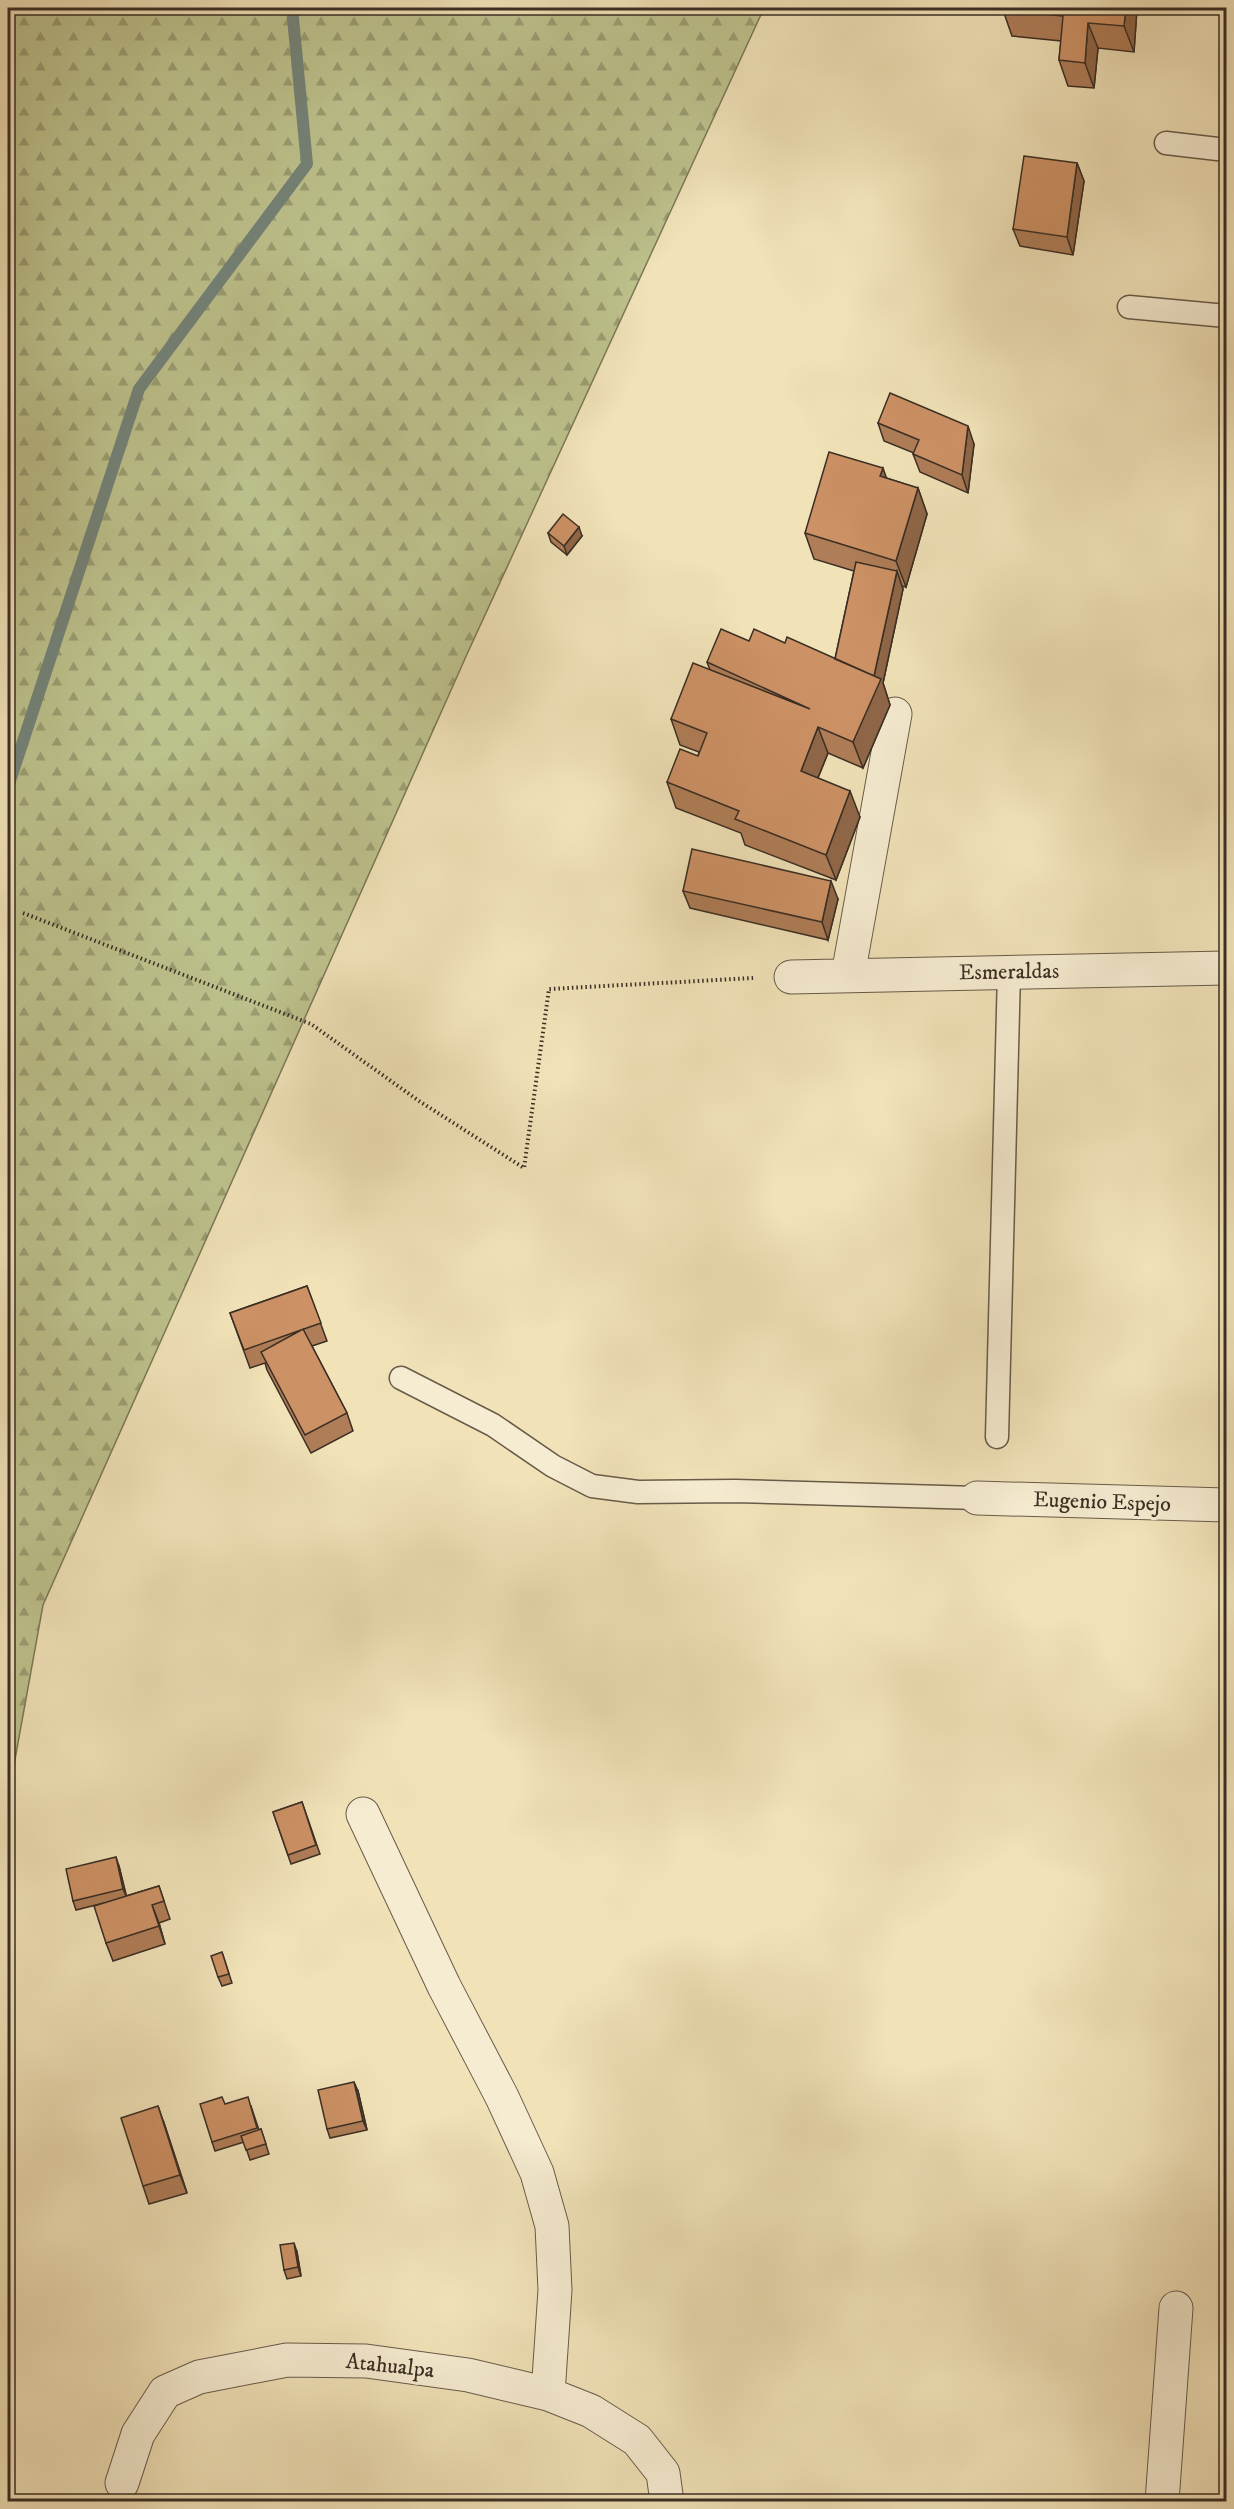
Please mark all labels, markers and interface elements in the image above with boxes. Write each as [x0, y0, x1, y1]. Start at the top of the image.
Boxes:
street label: Esmeraldas [959, 958, 1059, 986]
street label: Eugenio Espejo [1033, 1486, 1171, 1518]
street label: Atahualpa [344, 2348, 436, 2384]

